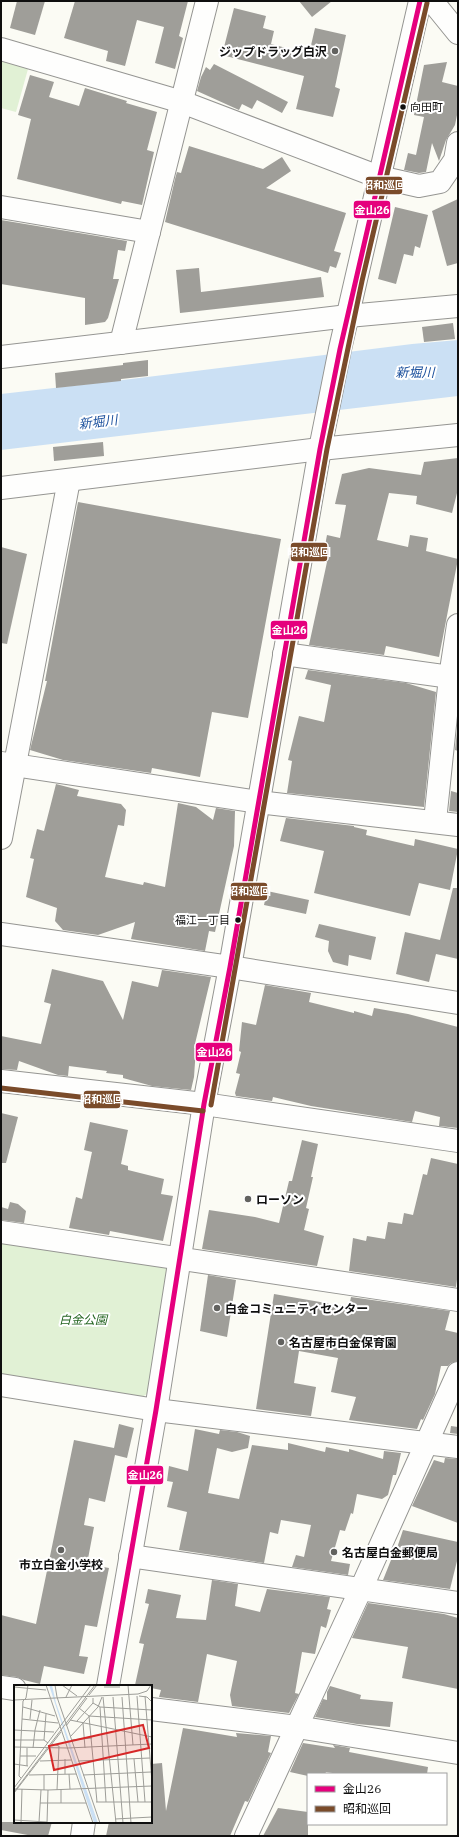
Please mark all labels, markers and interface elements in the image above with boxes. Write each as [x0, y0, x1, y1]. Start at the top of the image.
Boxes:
place label: ジップドラッグ白沢 [219, 44, 327, 59]
marker: ジップドラッグ白沢 [330, 46, 340, 56]
place label: 向田町 [410, 100, 443, 114]
marker: 向田町 [398, 102, 408, 112]
line badge: 昭和巡回 [365, 176, 403, 195]
text: 昭和巡回 [362, 178, 406, 192]
line badge: 金山26 [353, 200, 391, 219]
text: 金山26 [354, 203, 390, 217]
water label: 新堀川 [395, 364, 436, 381]
water label: 新堀川 [78, 411, 120, 433]
line badge: 昭和巡回 [290, 542, 328, 562]
text: 昭和巡回 [287, 545, 331, 559]
line badge: 金山26 [270, 620, 308, 640]
text: 金山26 [271, 623, 307, 637]
line badge: 昭和巡回 [230, 882, 268, 901]
text: 昭和巡回 [227, 884, 271, 898]
place label: 福江一丁目 [175, 913, 230, 927]
marker: 福江一丁目 [233, 915, 243, 925]
line badge: 金山26 [195, 1042, 233, 1062]
text: 金山26 [196, 1045, 232, 1059]
line badge: 昭和巡回 [83, 1090, 121, 1109]
text: 昭和巡回 [80, 1092, 124, 1106]
place label: ローソン [256, 1192, 304, 1207]
marker: ローソン [243, 1194, 253, 1204]
place label: 白金コミュニティセンター [225, 1301, 368, 1316]
marker: 白金コミュニティセンター [212, 1303, 222, 1313]
park label: 白金公園 [59, 1312, 109, 1327]
place label: 名古屋市白金保育園 [289, 1335, 397, 1350]
marker: 名古屋市白金保育園 [276, 1337, 286, 1347]
line badge: 金山26 [126, 1465, 164, 1485]
text: 金山26 [127, 1468, 163, 1482]
marker: 市立白金小学校 [56, 1545, 66, 1555]
place label: 名古屋白金郵便局 [342, 1545, 438, 1560]
marker: 名古屋白金郵便局 [329, 1547, 339, 1557]
place label: 市立白金小学校 [19, 1557, 103, 1572]
inset map [14, 1685, 152, 1823]
legend [307, 1773, 447, 1825]
text: 金山26 [343, 1781, 381, 1796]
text: 昭和巡回 [343, 1801, 391, 1816]

